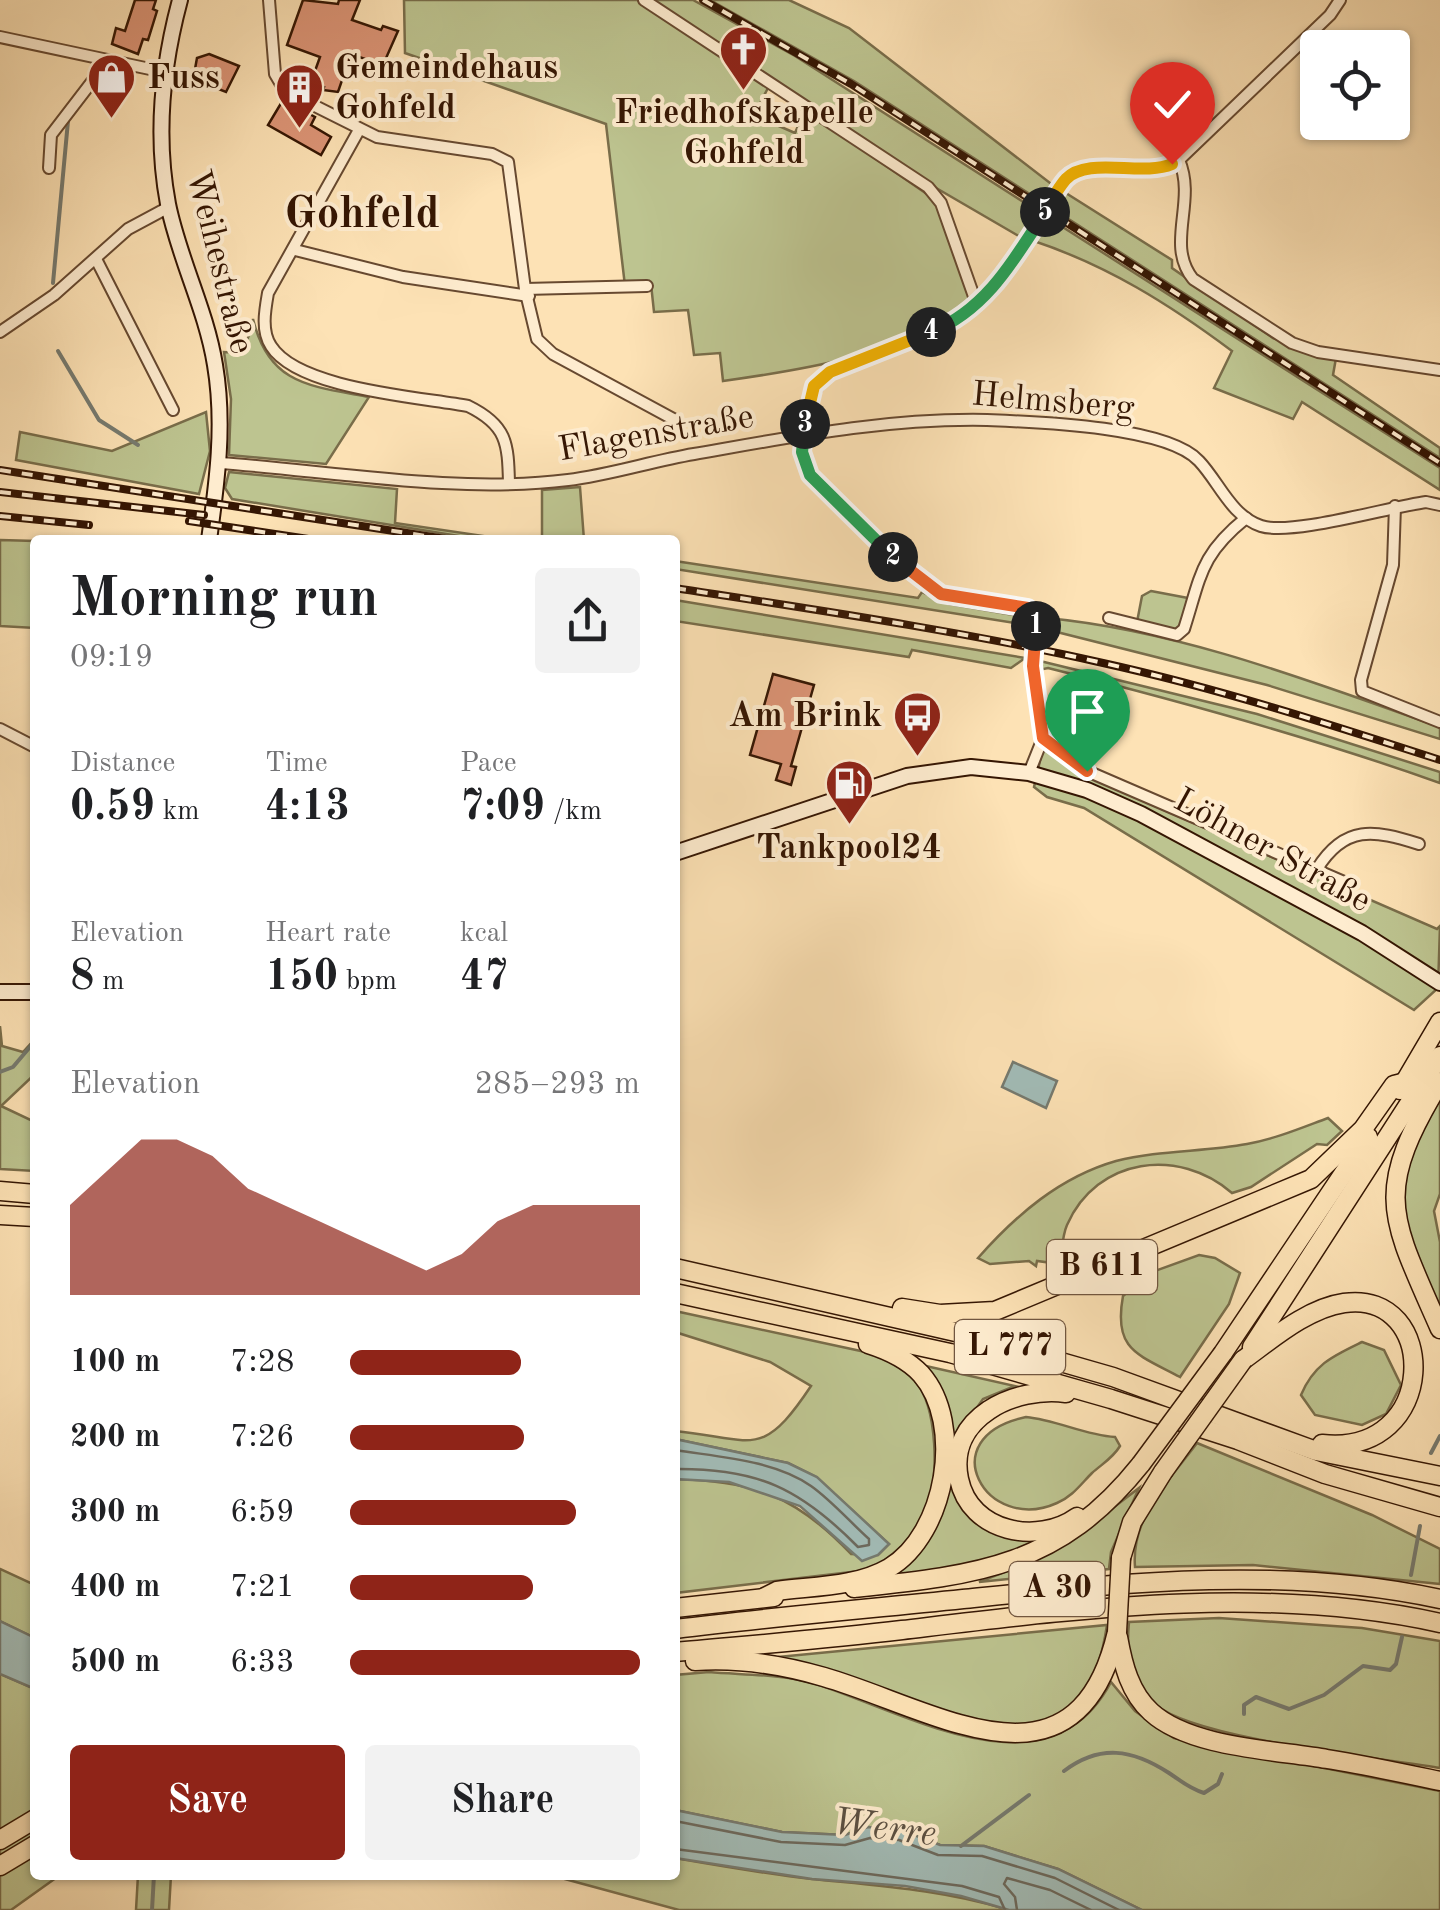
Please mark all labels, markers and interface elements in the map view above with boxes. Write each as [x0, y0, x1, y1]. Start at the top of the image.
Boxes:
church icon: Friedhofskapelle Gohfeld [718, 23, 770, 91]
map controls [1300, 30, 1410, 140]
button: locate [1300, 30, 1410, 140]
place label: Gemeindehaus Gohfeld [335, 51, 558, 126]
shop icon: Fuss [86, 52, 138, 120]
place label: Fuss [147, 61, 220, 96]
building icon: Gemeindehaus Gohfeld [274, 62, 326, 130]
pin [1130, 62, 1215, 165]
icon: check [1145, 77, 1200, 132]
place label: Friedhofskapelle Gohfeld [614, 96, 874, 171]
street label: Weihestraße [179, 166, 259, 358]
pin: 5 [1020, 187, 1070, 237]
district label: Gohfeld [284, 193, 440, 238]
text: 5 [1037, 198, 1053, 226]
pin: 4 [906, 307, 956, 357]
text: 4 [923, 318, 939, 346]
street label: Helmsberg [970, 377, 1136, 427]
pin: 3 [780, 399, 830, 449]
street label: Flagenstraße [556, 400, 756, 468]
text: 3 [797, 410, 813, 438]
pin: 2 [868, 532, 918, 582]
text: 2 [885, 543, 901, 571]
button: share [535, 568, 640, 673]
text: Morning run [70, 573, 379, 628]
pin: 1 [1011, 601, 1061, 651]
text: 1 [1028, 612, 1044, 640]
text: 09:19 [70, 642, 153, 674]
pin [1045, 669, 1130, 772]
icon: arrive [1060, 684, 1115, 739]
bus stop icon: Am Brink [891, 690, 943, 758]
place label: Am Brink [728, 699, 882, 734]
text: Distance [70, 750, 175, 778]
text: Time [265, 750, 328, 778]
text: Pace [460, 750, 517, 778]
fuel station icon: Tankpool24 [823, 758, 875, 826]
street label: Löhner Straße [1168, 783, 1376, 919]
text: 0.59 [70, 787, 155, 829]
text: 4:13 [265, 787, 350, 829]
text: 7:09 [460, 787, 545, 829]
text: km [155, 798, 199, 826]
text: /km [545, 798, 602, 826]
place label: Tankpool24 [756, 831, 942, 866]
text: Elevation [70, 920, 184, 948]
text: Heart rate [265, 920, 391, 948]
text: kcal [460, 920, 508, 948]
text: 8 [70, 957, 94, 999]
text: 150 [265, 957, 338, 999]
text: 47 [460, 957, 509, 999]
text: m [94, 968, 124, 996]
text: bpm [338, 968, 397, 996]
text: Elevation [70, 1069, 200, 1101]
text: 285–293 m [474, 1069, 640, 1101]
road number: B 611 [1047, 1240, 1157, 1294]
road number: L 777 [955, 1320, 1065, 1374]
text: 100 m [70, 1347, 160, 1379]
text: 7:28 [230, 1347, 295, 1379]
text: 200 m [70, 1422, 160, 1454]
text: 7:26 [230, 1422, 295, 1454]
text: 300 m [70, 1497, 160, 1529]
text: 6:59 [230, 1497, 295, 1529]
road number: A 30 [1010, 1562, 1104, 1616]
text: 400 m [70, 1572, 160, 1604]
text: 7:21 [230, 1572, 295, 1604]
text: 500 m [70, 1647, 160, 1679]
text: 6:33 [230, 1647, 295, 1679]
button: Save [70, 1745, 345, 1860]
button: Share [365, 1745, 640, 1860]
water label: Werre [830, 1804, 938, 1854]

